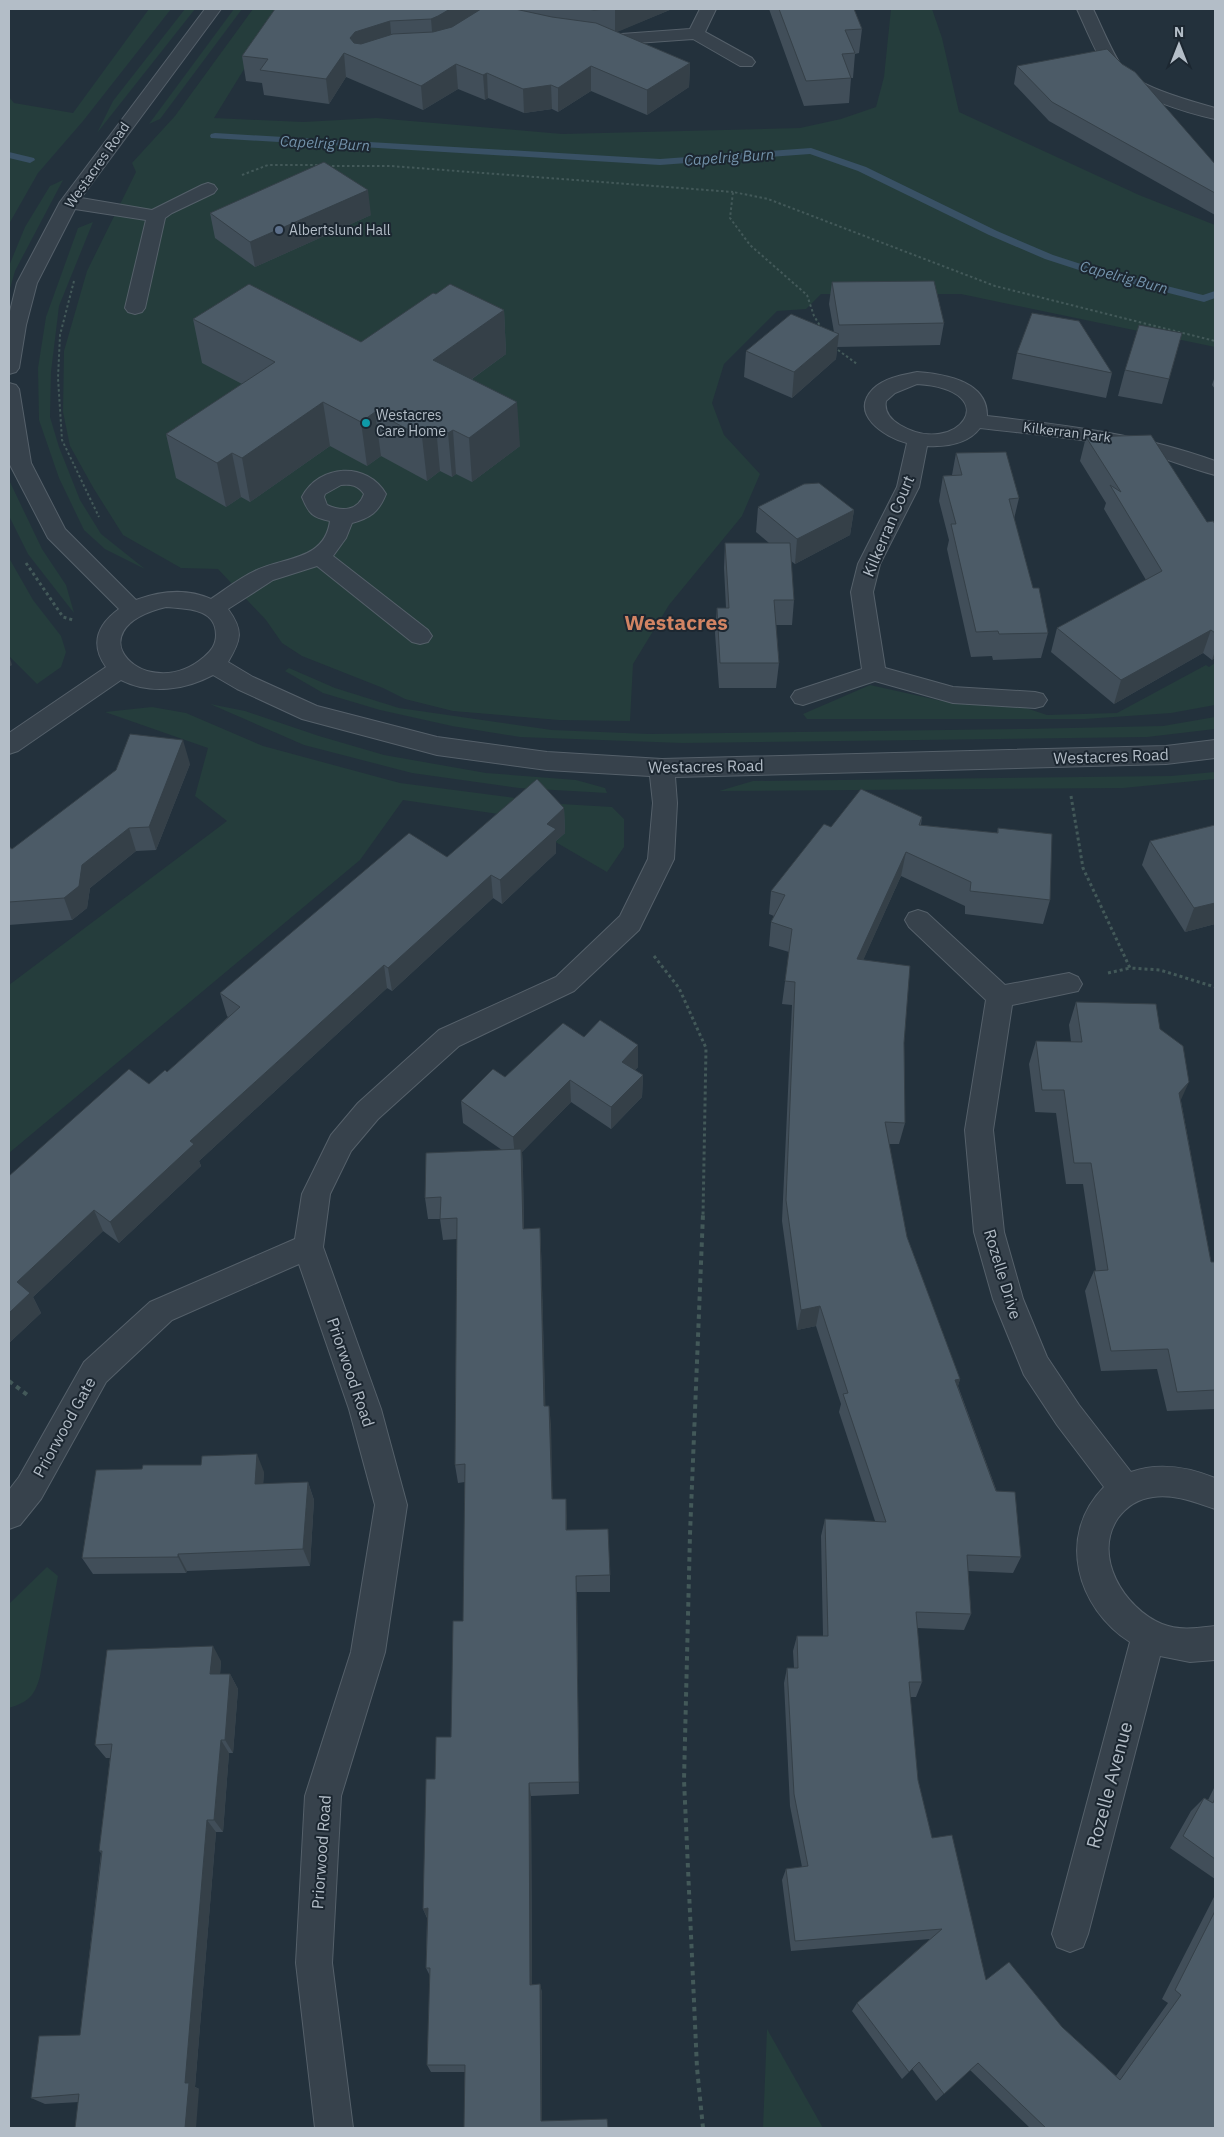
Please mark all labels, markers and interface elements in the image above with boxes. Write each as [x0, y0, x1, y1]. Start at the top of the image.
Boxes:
north arrow [1154, 20, 1204, 70]
text: N [1174, 23, 1184, 41]
street label: Westacres Road [61, 118, 133, 212]
water label: Capelrig Burn [280, 131, 370, 155]
water label: Capelrig Burn [683, 144, 775, 170]
place label: Albertslund Hall [289, 221, 391, 239]
marker: Albertslund Hall [273, 224, 285, 236]
water label: Capelrig Burn [1078, 256, 1170, 298]
place label: Westacres Care Home [376, 406, 446, 440]
marker: Westacres Care Home [360, 417, 372, 429]
street label: Kilkerran Park [1022, 418, 1113, 446]
street label: Kilkerran Court [858, 472, 918, 580]
district label: Westacres [624, 608, 728, 636]
street label: Westacres Road [1053, 744, 1169, 768]
street label: Westacres Road [648, 755, 764, 777]
street label: Rozelle Drive [980, 1226, 1026, 1322]
street label: Priorwood Road [323, 1315, 379, 1429]
street label: Priorwood Gate [28, 1373, 100, 1481]
street label: Rozelle Avenue [1081, 1719, 1137, 1851]
street label: Priorwood Road [307, 1794, 335, 1910]

